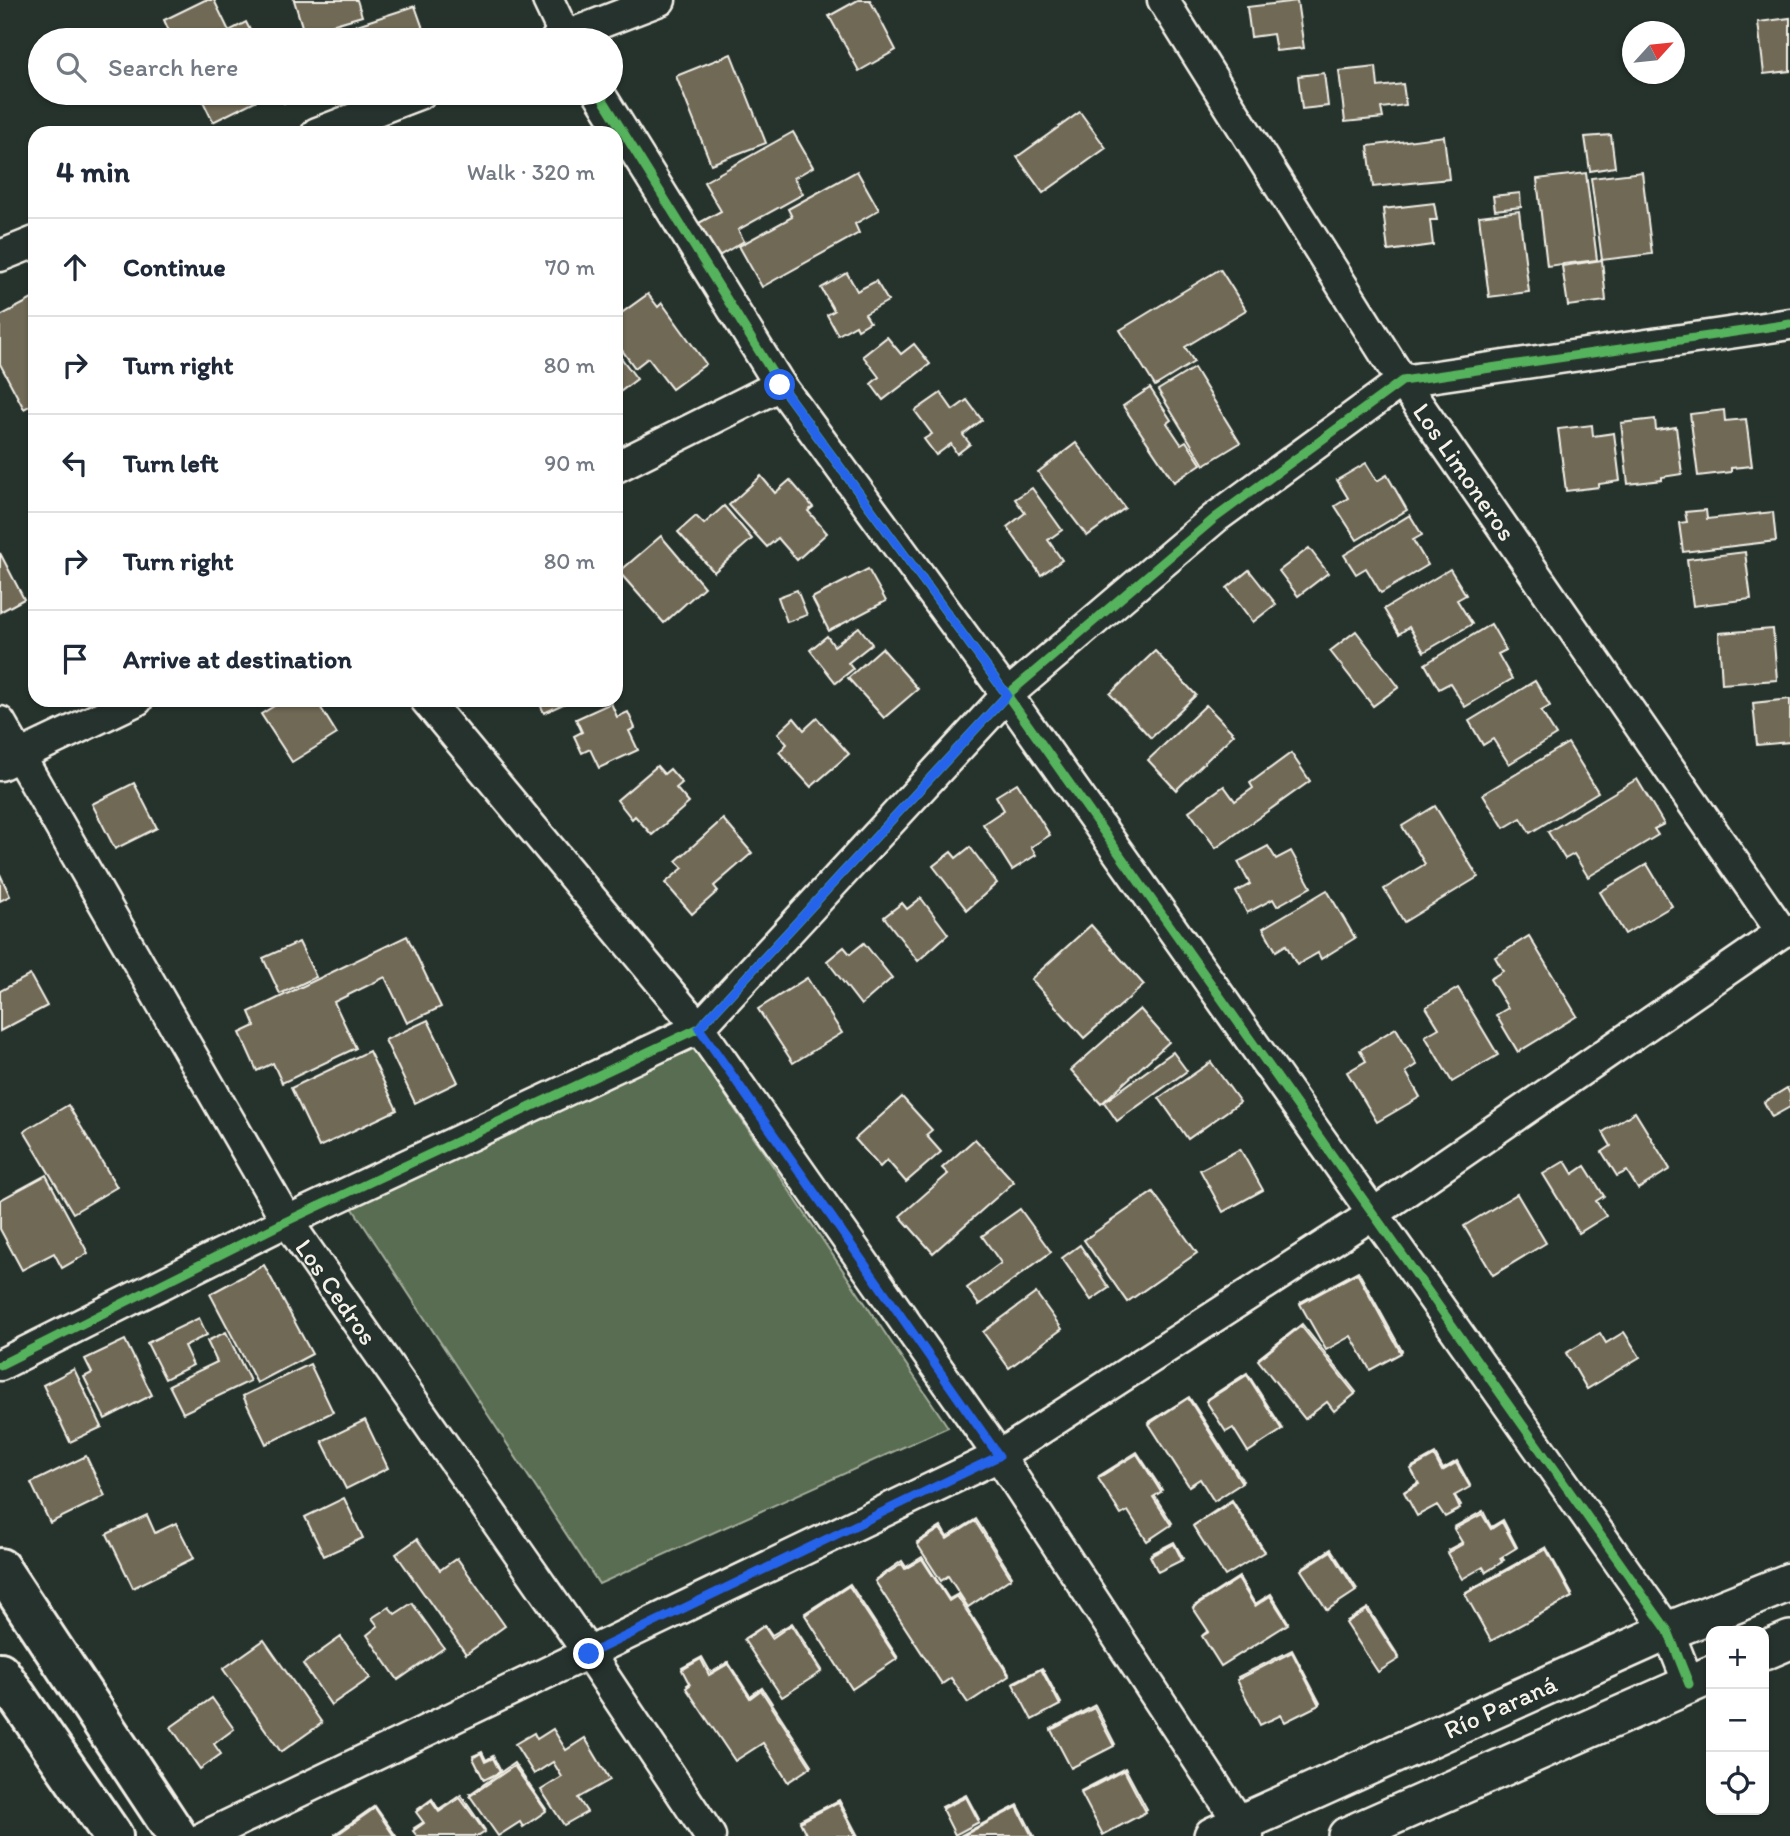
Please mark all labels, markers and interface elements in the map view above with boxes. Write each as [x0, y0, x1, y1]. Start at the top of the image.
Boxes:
north arrow [1622, 21, 1685, 84]
search box [28, 28, 623, 105]
icon: search [52, 48, 90, 86]
text: Search here [108, 51, 238, 83]
text: 4 min [56, 153, 130, 190]
text: Walk · 320 m [467, 158, 595, 186]
icon: ahead [56, 248, 94, 286]
text: Continue [123, 251, 226, 283]
text: 70 m [545, 253, 595, 281]
icon: right [56, 346, 94, 384]
text: Turn right [123, 349, 234, 381]
text: 80 m [544, 351, 595, 379]
route start [764, 369, 795, 400]
street label: Los Limoneros [1406, 397, 1523, 547]
icon: left [56, 444, 94, 482]
text: Turn left [123, 447, 219, 479]
text: 90 m [544, 449, 595, 477]
icon: right [56, 542, 94, 580]
text: Turn right [123, 545, 234, 577]
text: 80 m [544, 547, 595, 575]
icon: arrive [56, 640, 94, 678]
text: Arrive at destination [123, 643, 352, 675]
street label: Los Cedros [288, 1233, 384, 1351]
map controls [1706, 1626, 1769, 1815]
button: + [1706, 1626, 1769, 1689]
route end [573, 1638, 604, 1669]
street label: Río Paraná [1439, 1667, 1562, 1746]
button: − [1706, 1689, 1769, 1752]
button: locate [1706, 1752, 1769, 1815]

